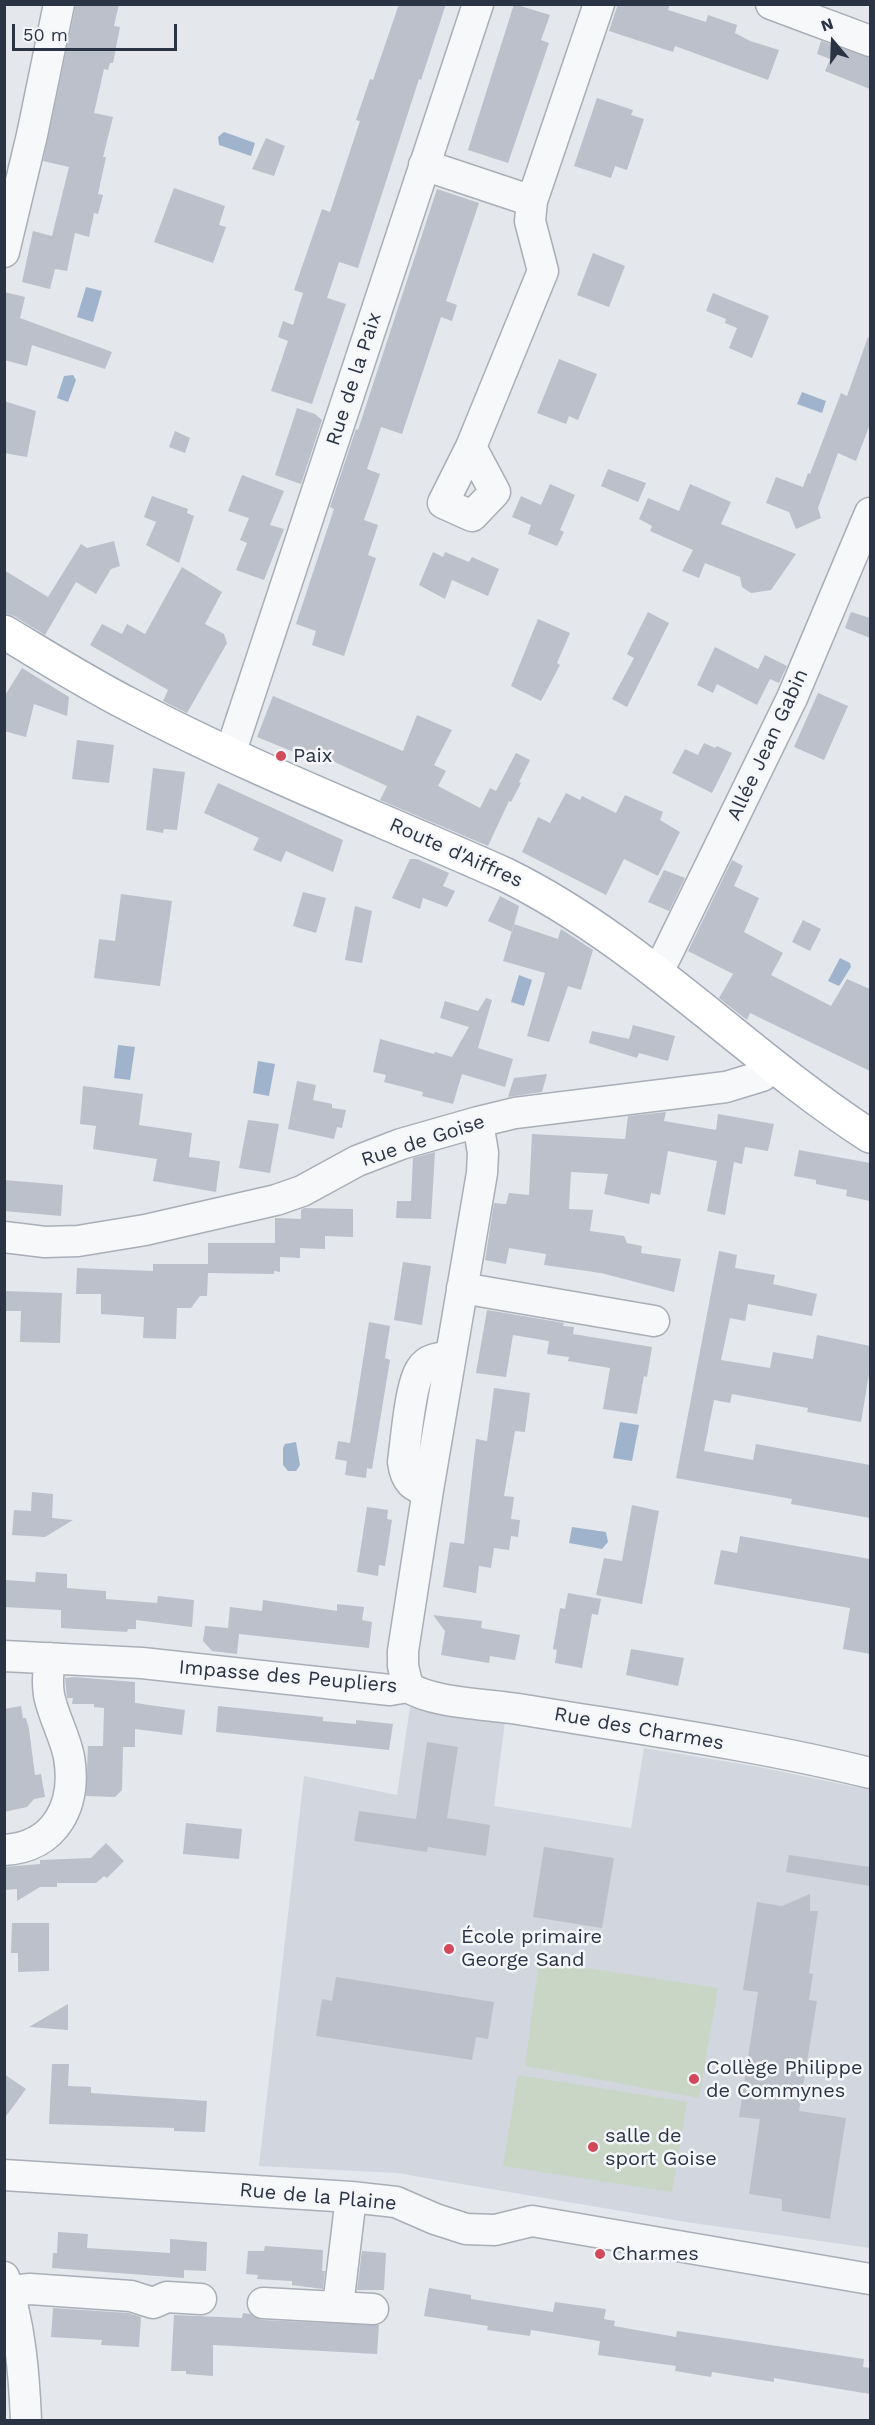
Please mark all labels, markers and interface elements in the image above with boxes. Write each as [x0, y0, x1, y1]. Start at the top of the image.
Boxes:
scale bar [15, 12, 180, 50]
north arrow [803, 12, 863, 72]
text: N [818, 14, 836, 35]
text: 50 m [23, 24, 68, 45]
street label: Rue de la Paix [321, 309, 387, 449]
street label: Allée Jean Gabin [722, 665, 814, 825]
place label: Paix [293, 744, 332, 768]
marker: Paix [274, 749, 288, 763]
street label: Route d'Aiffres [386, 813, 526, 893]
street label: Rue de Goise [358, 1110, 488, 1172]
street label: Impasse des Peupliers [178, 1655, 398, 1699]
street label: Rue des Charmes [552, 1702, 726, 1756]
place label: École primaire George Sand [461, 1925, 602, 1972]
marker: École primaire George Sand [442, 1942, 456, 1956]
place label: Collège Philippe de Commynes [706, 2056, 862, 2103]
marker: Collège Philippe de Commynes [687, 2072, 701, 2086]
place label: salle de sport Goise [605, 2124, 717, 2171]
marker: salle de sport Goise [586, 2140, 600, 2154]
street label: Rue de la Plaine [238, 2178, 398, 2216]
place label: Charmes [612, 2242, 699, 2266]
marker: Charmes [593, 2247, 607, 2261]

